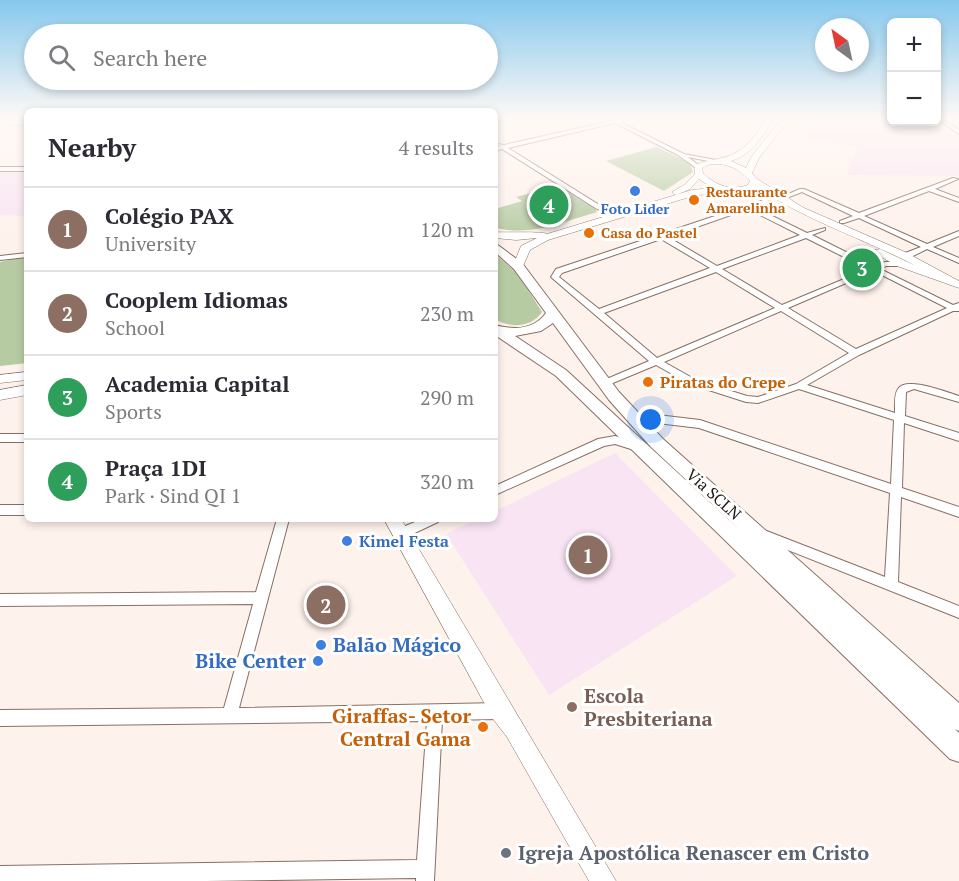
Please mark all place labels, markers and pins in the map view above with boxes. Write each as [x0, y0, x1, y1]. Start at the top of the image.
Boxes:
pin: 4 [530, 182, 568, 228]
place label: Restaurante Amarelinha [706, 182, 788, 217]
marker: Foto Lider [628, 184, 642, 198]
marker: Restaurante Amarelinha [687, 193, 701, 207]
place label: Foto Lider [601, 199, 669, 218]
place label: Casa do Pastel [601, 223, 697, 242]
marker: Casa do Pastel [582, 226, 596, 240]
pin: 3 [842, 246, 882, 290]
place label: Piratas do Crepe [660, 371, 786, 393]
marker: Piratas do Crepe [641, 375, 655, 389]
place label: Kimel Festa [359, 530, 449, 552]
pin: 1 [568, 532, 608, 578]
marker: Kimel Festa [340, 534, 354, 548]
pin: 2 [306, 582, 346, 628]
place label: Balão Mágico [333, 631, 461, 658]
marker: Balão Mágico [314, 638, 328, 652]
place label: Bike Center [195, 647, 306, 674]
marker: Bike Center [311, 654, 325, 668]
place label: Escola Presbiteriana [584, 682, 713, 732]
marker: Escola Presbiteriana [565, 700, 579, 714]
place label: Giraffas- Setor Central Gama [332, 702, 471, 752]
marker: Giraffas- Setor Central Gama [476, 720, 490, 734]
place label: Igreja Apostólica Renascer em Cristo [518, 839, 869, 866]
marker: Igreja Apostólica Renascer em Cristo [499, 846, 513, 860]

